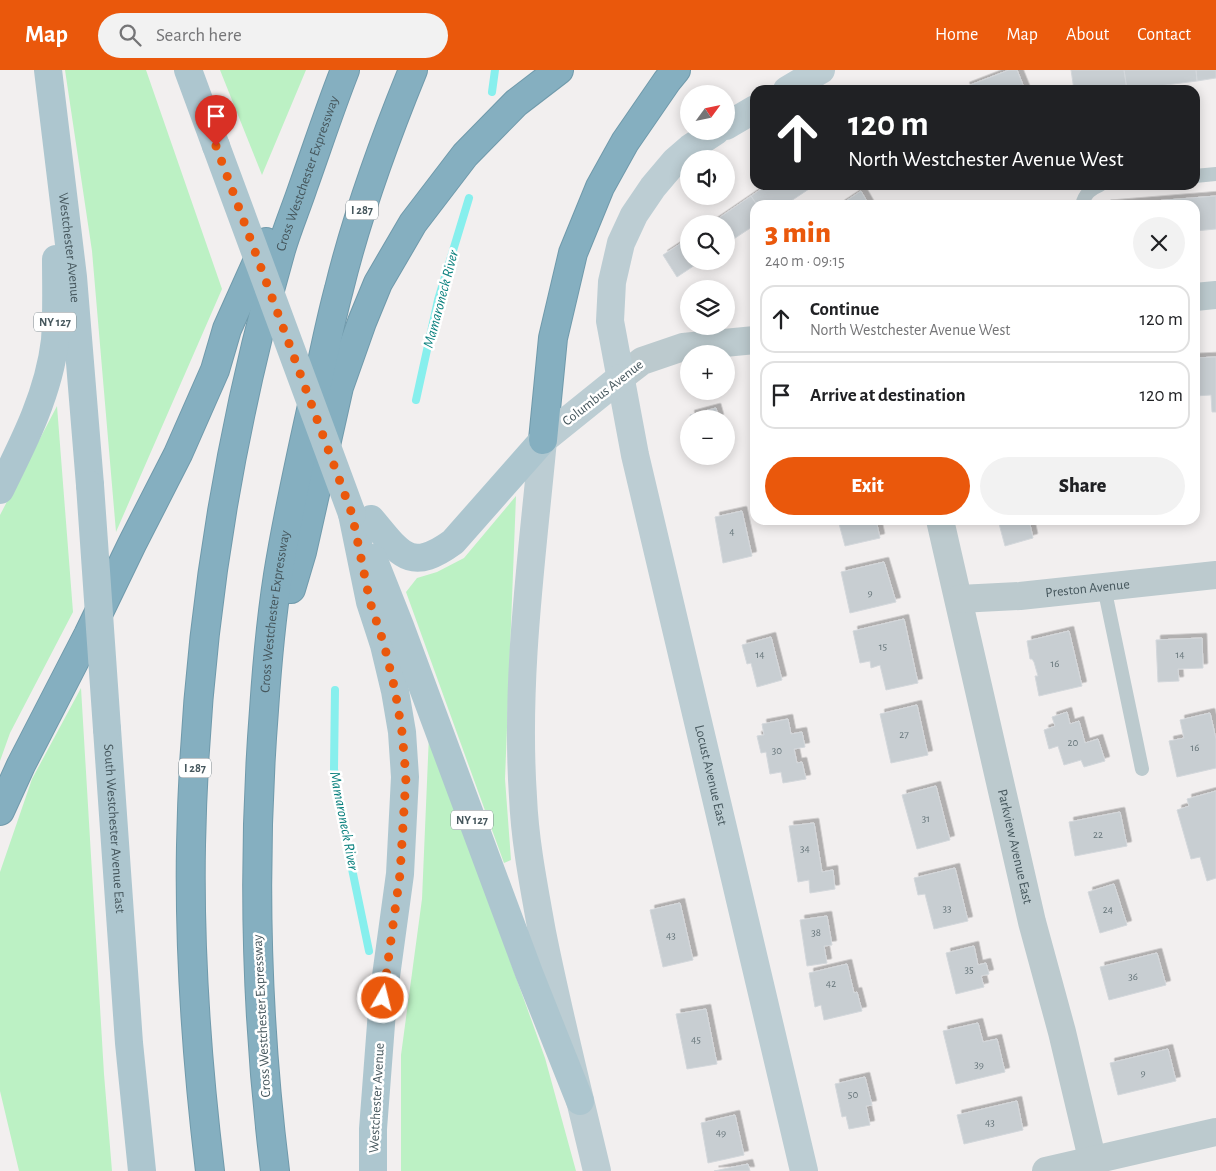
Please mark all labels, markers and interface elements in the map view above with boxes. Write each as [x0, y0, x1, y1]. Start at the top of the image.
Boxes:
search box [98, 13, 448, 58]
icon: search [116, 21, 144, 49]
text: Map [25, 23, 68, 47]
text: Search here [156, 26, 242, 45]
text: Home [935, 26, 978, 44]
text: Map [1006, 26, 1038, 44]
text: About [1066, 26, 1109, 44]
text: Contact [1137, 26, 1191, 44]
north arrow [680, 85, 735, 140]
map controls [680, 85, 735, 465]
street label: Cross Westchester Expressway [274, 94, 342, 253]
pin [195, 95, 237, 146]
icon: arrive [202, 102, 230, 130]
icon: ahead [765, 105, 830, 170]
text: 120 m [848, 107, 929, 142]
text: North Westchester Avenue West [848, 148, 1124, 170]
button: sound [680, 150, 735, 205]
street label: Westchester Avenue [56, 192, 82, 303]
road number: I 287 [346, 200, 378, 220]
button: search [680, 215, 735, 270]
button: close [1133, 217, 1185, 269]
text: 3 min [765, 218, 831, 248]
water label: Mamaroneck River [421, 247, 462, 349]
text: 240 m · 09:15 [765, 253, 845, 269]
button: layers [680, 280, 735, 335]
text: Continue [810, 300, 879, 319]
icon: ahead [767, 305, 795, 333]
text: 120 m [1139, 310, 1183, 329]
road number: NY 127 [34, 312, 76, 332]
text: North Westchester Avenue West [810, 322, 1010, 338]
button: + [680, 345, 735, 400]
street label: Columbus Avenue [560, 357, 646, 429]
icon: arrive [767, 381, 795, 409]
text: Arrive at destination [810, 386, 966, 405]
text: 120 m [1139, 386, 1183, 405]
button: − [680, 410, 735, 465]
button: Exit [765, 457, 970, 515]
button: Share [980, 457, 1185, 515]
house number: 4 [729, 526, 735, 537]
street label: Cross Westchester Expressway [258, 529, 293, 693]
street label: Preston Avenue [1045, 577, 1130, 600]
house number: 9 [867, 587, 873, 598]
house number: 15 [879, 641, 888, 652]
house number: 14 [755, 649, 765, 660]
house number: 14 [1175, 649, 1185, 660]
house number: 16 [1051, 658, 1059, 669]
street label: Locust Avenue East [692, 724, 729, 827]
house number: 27 [899, 729, 909, 740]
house number: 20 [1068, 737, 1079, 748]
house number: 16 [1191, 742, 1199, 753]
street label: South Westchester Avenue East [101, 744, 127, 915]
house number: 30 [772, 745, 782, 756]
road number: I 287 [179, 758, 211, 778]
water label: Mamaroneck River [327, 770, 361, 873]
street label: Parkview Avenue East [995, 788, 1035, 906]
road number: NY 127 [451, 810, 493, 830]
house number: 31 [922, 813, 930, 824]
house number: 22 [1093, 829, 1103, 840]
house number: 34 [800, 843, 810, 854]
house number: 33 [942, 903, 952, 914]
house number: 24 [1103, 904, 1113, 915]
house number: 38 [811, 927, 821, 938]
house number: 43 [666, 930, 676, 941]
street label: Cross Westchester Expressway [251, 934, 273, 1098]
house number: 35 [964, 964, 974, 975]
position arrow [356, 971, 408, 1023]
house number: 36 [1128, 971, 1138, 982]
house number: 42 [826, 978, 836, 989]
house number: 45 [691, 1034, 701, 1045]
street label: Westchester Avenue [367, 1042, 387, 1154]
house number: 39 [974, 1059, 984, 1070]
house number: 9 [1140, 1067, 1146, 1078]
house number: 50 [848, 1089, 858, 1100]
house number: 43 [985, 1117, 995, 1128]
house number: 49 [716, 1127, 726, 1138]

